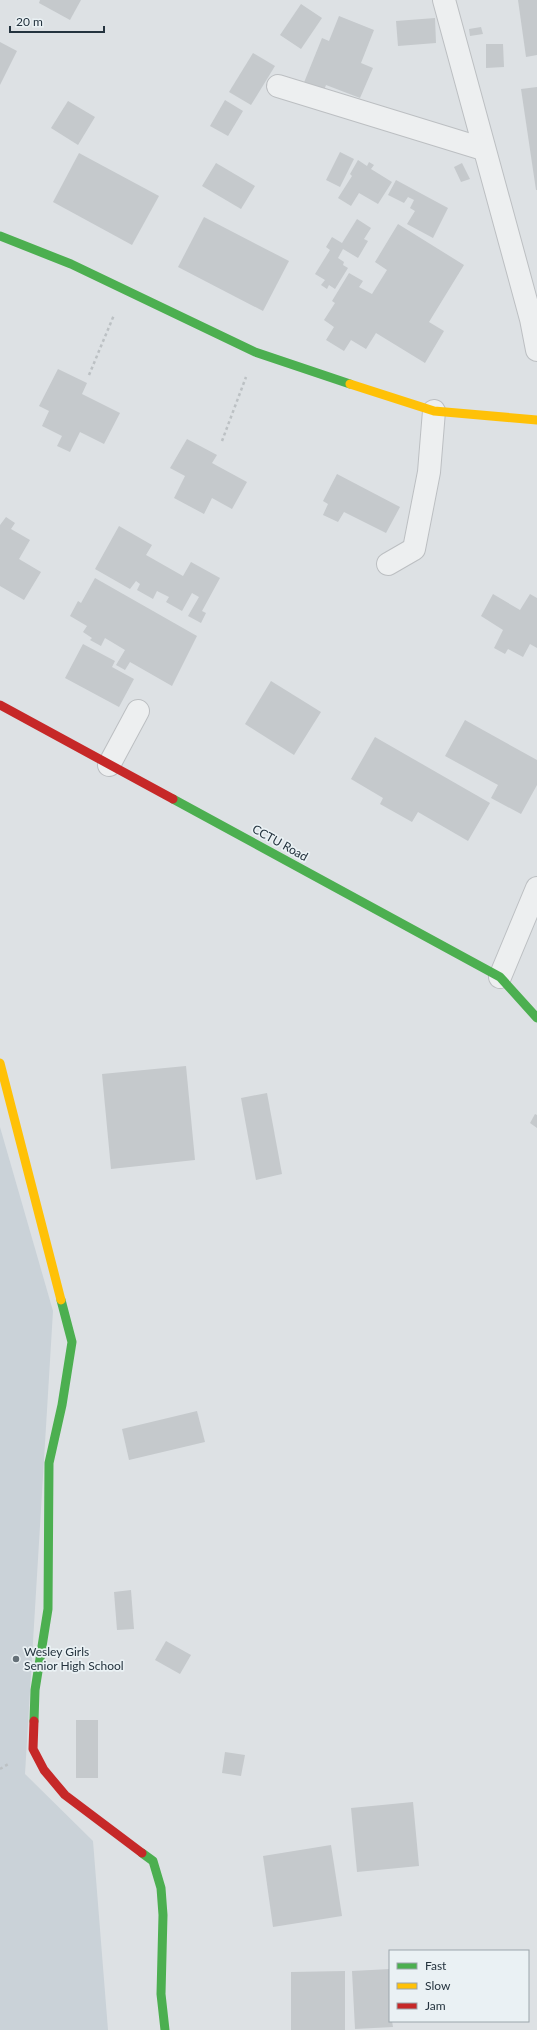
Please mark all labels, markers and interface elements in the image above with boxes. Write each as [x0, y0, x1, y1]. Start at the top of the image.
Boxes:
scale bar [10, 8, 104, 34]
text: 20 m [16, 14, 43, 29]
street label: CCTU Road [250, 821, 311, 864]
place label: Wesley Girls Senior High School [24, 1644, 124, 1673]
marker: Wesley Girls Senior High School [11, 1654, 21, 1664]
legend [389, 1950, 529, 2022]
text: Fast [425, 1958, 447, 1973]
text: Slow [425, 1978, 451, 1993]
text: Jam [425, 1998, 446, 2013]

